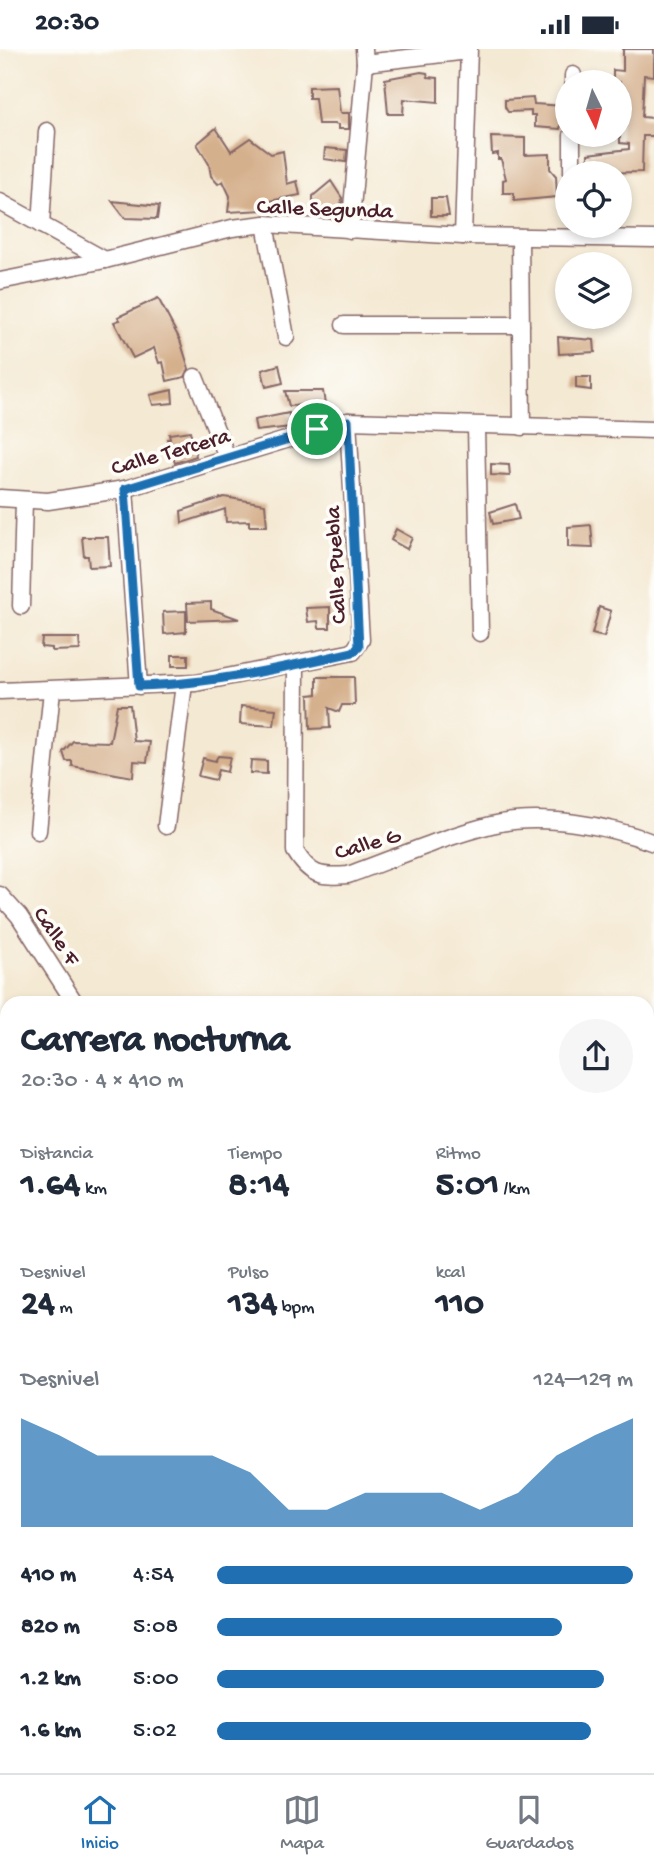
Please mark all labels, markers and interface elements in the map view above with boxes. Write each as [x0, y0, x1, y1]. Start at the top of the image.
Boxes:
text: 20:30 [35, 9, 99, 40]
north arrow [555, 70, 632, 147]
map controls [555, 70, 632, 329]
button: locate [555, 161, 632, 238]
street label: Calle Segunda [256, 195, 395, 226]
button: layers [555, 252, 632, 329]
pin [287, 399, 347, 459]
icon: arrive [298, 410, 336, 448]
street label: Calle Tercera [109, 423, 235, 483]
street label: Calle Puebla [321, 504, 354, 624]
street label: Calle G [332, 823, 405, 868]
street label: Calle F [26, 903, 85, 972]
button: share [559, 1019, 633, 1093]
text: Carrera nocturna [21, 1020, 289, 1064]
text: 20:30 · 4 × 410 m [21, 1068, 184, 1095]
text: Distancia [21, 1143, 93, 1166]
text: Tiempo [228, 1143, 282, 1166]
text: Ritmo [436, 1143, 481, 1166]
text: 1.64 [21, 1166, 80, 1207]
text: 8:14 [228, 1166, 289, 1207]
text: 5:01 [436, 1166, 499, 1207]
text: km [80, 1178, 107, 1201]
text: /km [499, 1178, 530, 1201]
text: Desnivel [21, 1262, 86, 1285]
text: Pulso [228, 1262, 269, 1285]
text: kcal [436, 1262, 465, 1285]
text: 24 [21, 1285, 55, 1326]
text: 134 [228, 1285, 277, 1326]
text: 110 [436, 1285, 484, 1326]
text: m [55, 1297, 73, 1320]
text: bpm [277, 1297, 315, 1320]
text: Desnivel [21, 1367, 99, 1394]
text: 124–129 m [534, 1367, 633, 1394]
text: 410 m [21, 1562, 76, 1589]
text: 4:54 [133, 1562, 174, 1589]
text: 820 m [21, 1614, 80, 1641]
text: 5:08 [133, 1614, 178, 1641]
text: 1.2 km [21, 1666, 81, 1693]
text: 5:00 [133, 1666, 178, 1693]
text: 1.6 km [21, 1718, 81, 1745]
text: 5:02 [133, 1718, 177, 1745]
tab: Inicio [81, 1791, 119, 1856]
tab: Mapa [280, 1791, 324, 1856]
tab: Guardados [485, 1791, 573, 1856]

